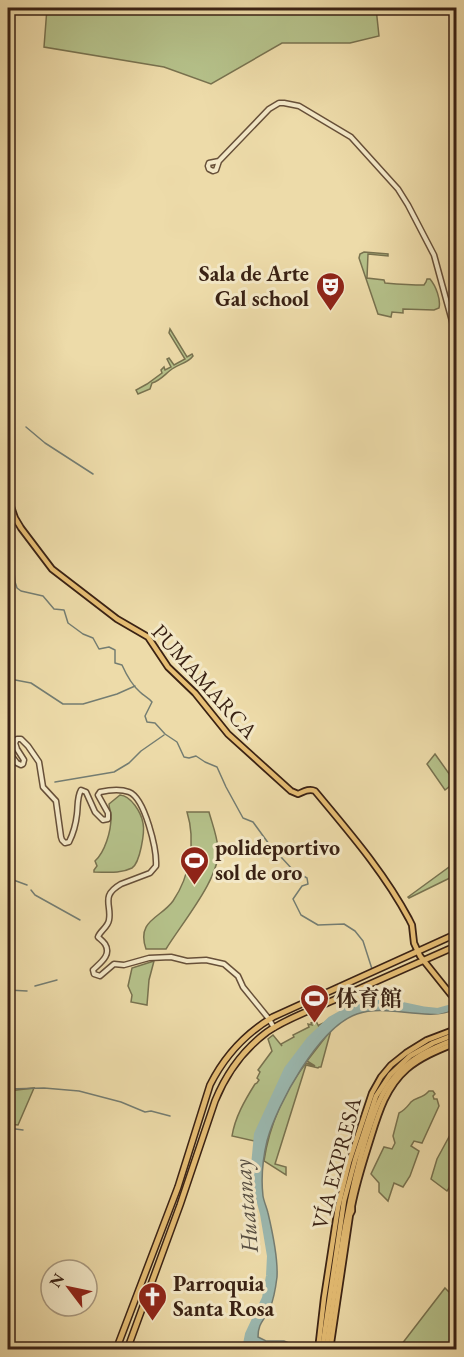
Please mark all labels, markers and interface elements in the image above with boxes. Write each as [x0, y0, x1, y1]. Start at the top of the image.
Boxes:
place label: Sala de Arte Gal school [199, 259, 309, 313]
theatre icon: Sala de Arte Gal school [314, 270, 346, 312]
street label: PUMAMARCA [145, 618, 264, 745]
place label: polideportivo sol de oro [215, 833, 340, 887]
sports icon: polideportivo sol de oro [178, 844, 210, 886]
sports icon: 体育館 [299, 982, 331, 1024]
place label: 体育館 [336, 984, 402, 1013]
street label: VÍA EXPRESA [305, 1093, 368, 1232]
water label: Huatanay [226, 1158, 265, 1255]
north arrow [39, 1258, 99, 1318]
text: N [44, 1269, 69, 1291]
place label: Parroquia Santa Rosa [173, 1269, 274, 1323]
church icon: Parroquia Santa Rosa [136, 1280, 168, 1322]

